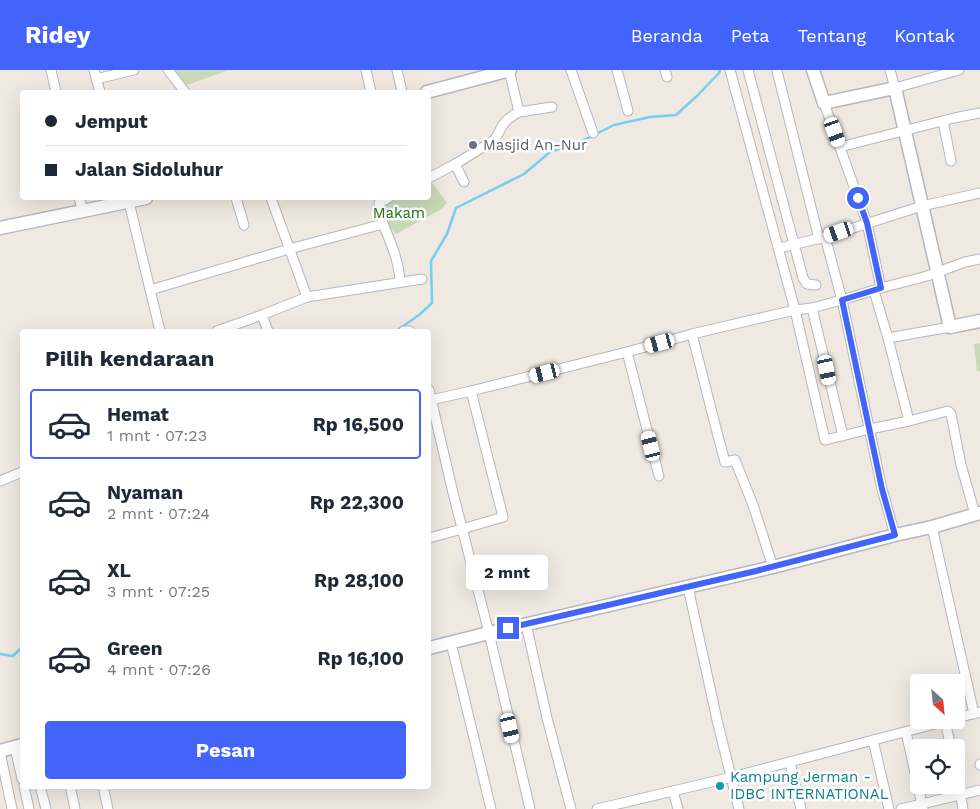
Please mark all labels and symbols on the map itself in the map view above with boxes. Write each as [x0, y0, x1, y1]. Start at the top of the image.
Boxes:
car [822, 115, 847, 149]
place label: Masjid An-Nur [483, 136, 587, 154]
marker: Masjid An-Nur [467, 139, 479, 151]
route start [847, 187, 869, 209]
park label: Makam [373, 204, 425, 222]
car [822, 220, 855, 244]
car [643, 332, 676, 354]
car [816, 354, 837, 386]
car [528, 362, 561, 384]
car [640, 430, 661, 462]
callout: 2 mnt [467, 556, 549, 590]
route end [497, 617, 519, 639]
north arrow [910, 674, 965, 729]
car [499, 712, 520, 744]
place label: Kampung Jerman - IDBC INTERNATIONAL [730, 768, 889, 803]
marker: Kampung Jerman - IDBC INTERNATIONAL [714, 780, 726, 792]

